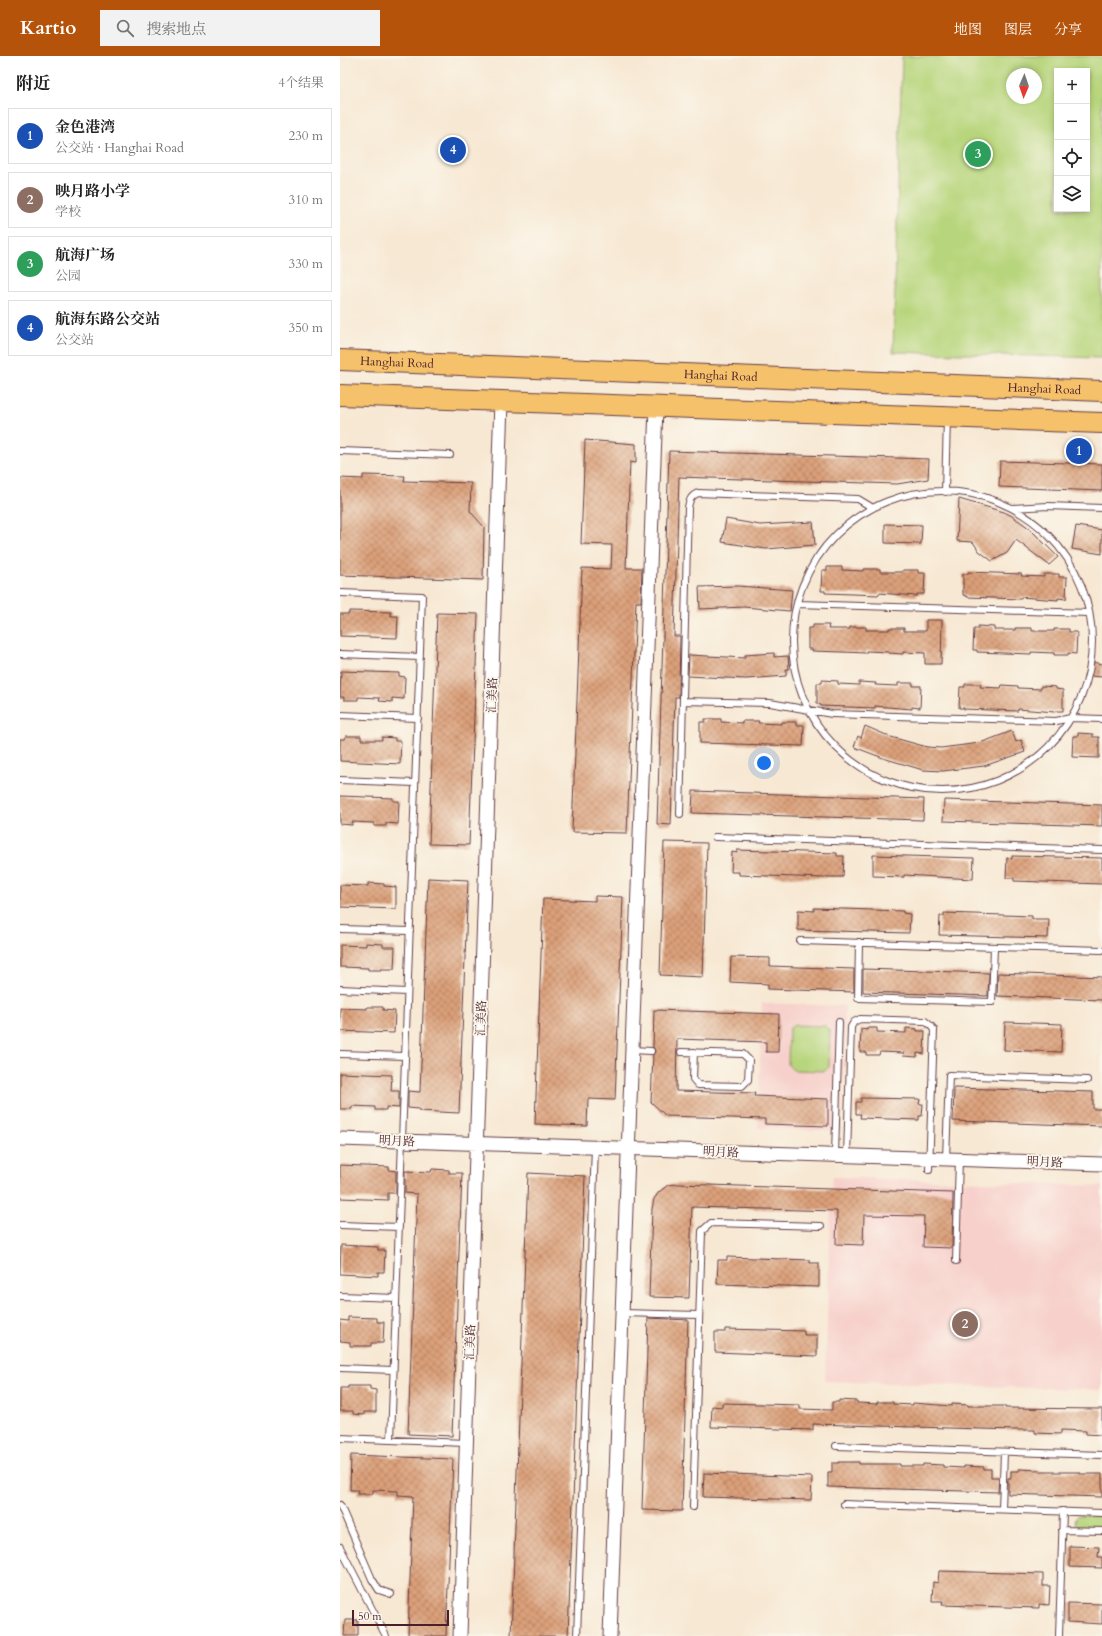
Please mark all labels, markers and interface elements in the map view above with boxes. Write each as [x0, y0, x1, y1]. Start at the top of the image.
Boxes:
search box [100, 10, 380, 46]
text: Kartio [20, 15, 76, 41]
icon: search [114, 17, 136, 39]
text: 搜索地点 [146, 19, 206, 39]
text: 地图 [954, 20, 982, 39]
text: 图层 [1004, 20, 1032, 39]
text: 分享 [1054, 20, 1082, 39]
north arrow [1006, 68, 1042, 104]
map controls [1054, 68, 1090, 212]
button: + [1054, 68, 1090, 104]
text: 附近 [16, 72, 50, 95]
text: 4个结果 [278, 74, 324, 92]
button: − [1054, 104, 1090, 140]
text: 金色港湾 [55, 117, 115, 137]
text: 1 [27, 127, 33, 145]
text: 230 m [289, 127, 323, 145]
pin: 4 [440, 135, 466, 165]
text: 公交站 · Hanghai Road [55, 139, 184, 157]
pin: 3 [965, 139, 991, 169]
button: locate [1054, 140, 1090, 176]
button: layers [1054, 176, 1090, 212]
text: 映月路小学 [55, 181, 130, 201]
text: 2 [27, 191, 33, 209]
text: 310 m [289, 191, 323, 209]
text: 学校 [55, 203, 81, 221]
text: 航海广场 [55, 245, 115, 265]
text: 3 [27, 255, 33, 273]
text: 330 m [289, 255, 323, 273]
text: 公园 [55, 267, 81, 285]
text: 航海东路公交站 [55, 309, 160, 329]
text: 4 [27, 319, 33, 337]
text: 350 m [289, 319, 323, 337]
text: 公交站 [55, 331, 94, 349]
street label: Hanghai Road [360, 353, 435, 372]
street label: Hanghai Road [684, 366, 758, 385]
street label: Hanghai Road [1007, 379, 1082, 398]
pin: 1 [1066, 436, 1092, 466]
street label: 汇美路 [483, 677, 501, 713]
your location [754, 753, 774, 773]
street label: 汇美路 [472, 1000, 490, 1036]
street label: 明月路 [379, 1132, 415, 1150]
street label: 明月路 [703, 1143, 739, 1161]
street label: 明月路 [1027, 1153, 1063, 1171]
pin: 2 [952, 1309, 978, 1339]
street label: 汇美路 [461, 1324, 479, 1360]
scale bar [352, 1608, 449, 1627]
text: 50 m [358, 1609, 382, 1624]

